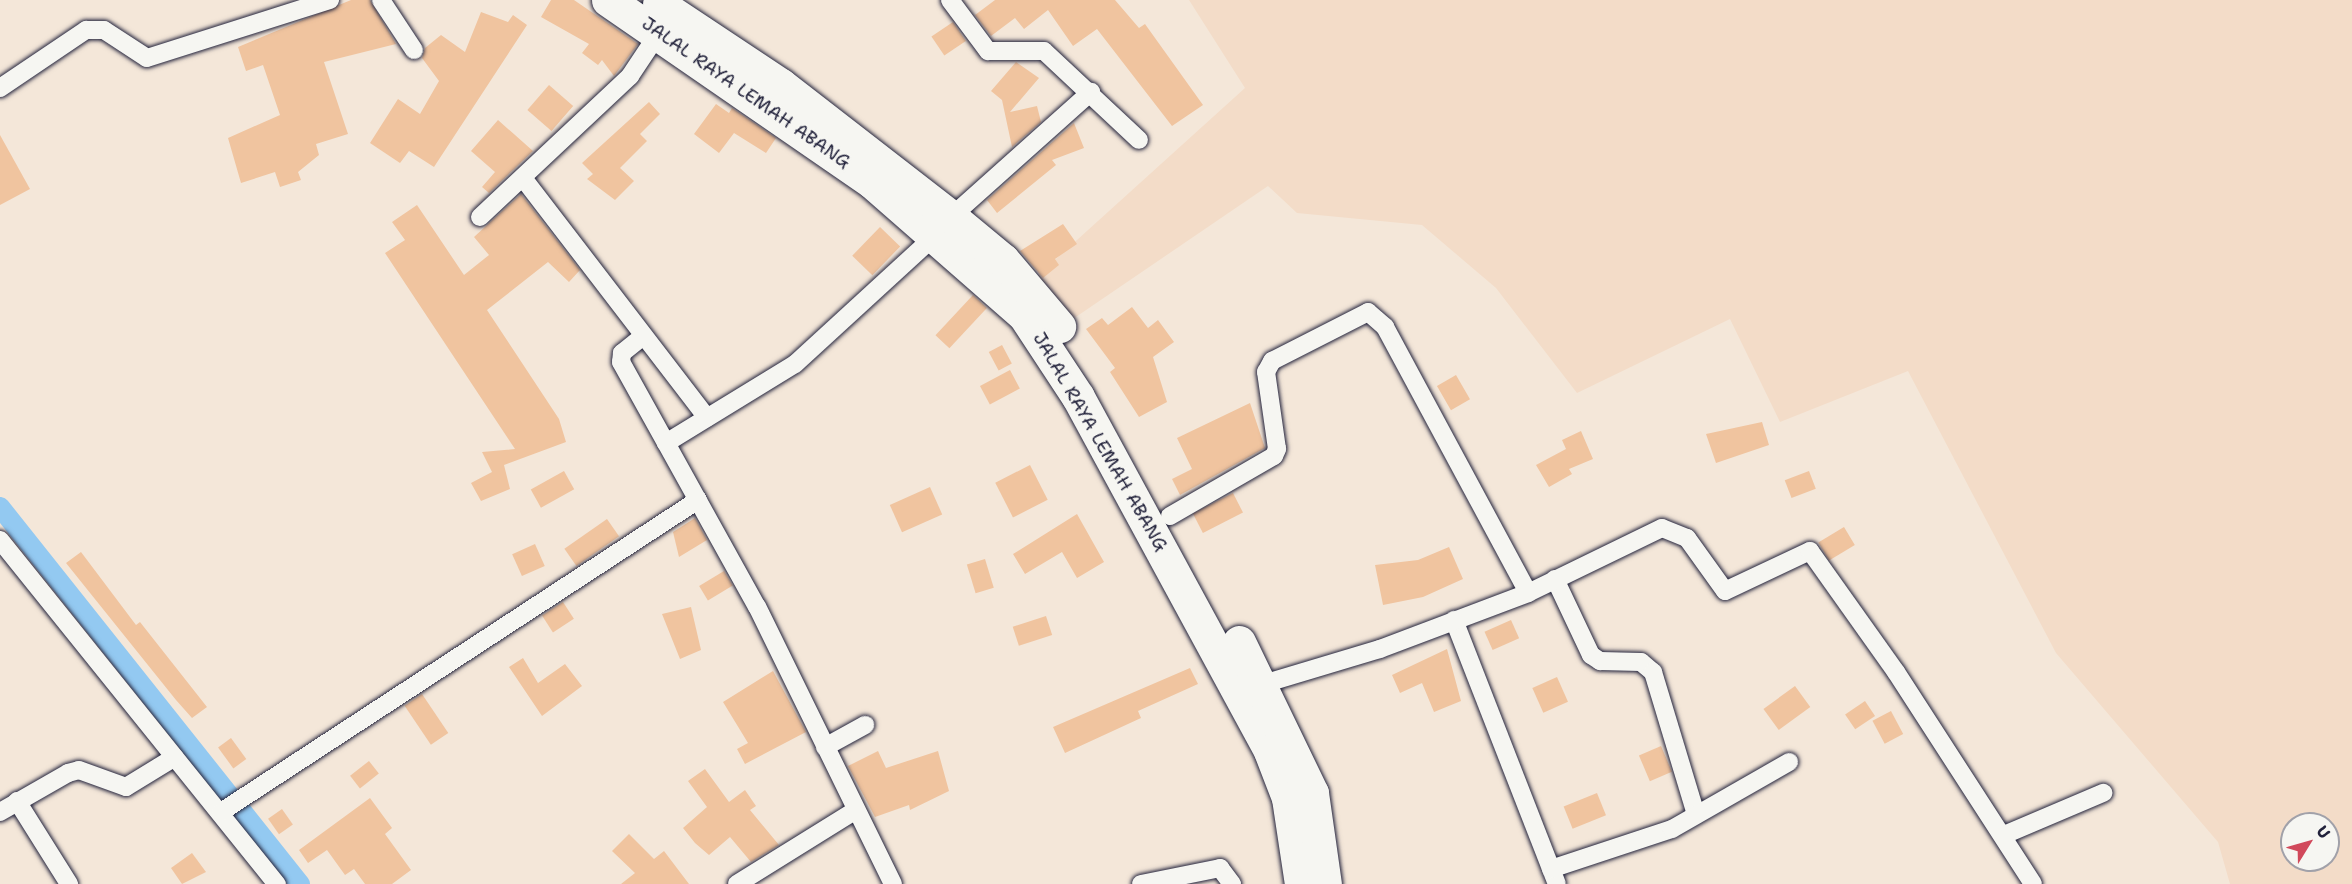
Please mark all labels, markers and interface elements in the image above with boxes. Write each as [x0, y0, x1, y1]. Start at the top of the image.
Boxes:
street label: JALAL RAYA LEMAH ABANG [638, 13, 854, 173]
street label: JALAL RAYA LEMAH ABANG [1028, 329, 1172, 555]
north arrow [2280, 812, 2340, 872]
text: U [2311, 821, 2335, 843]

